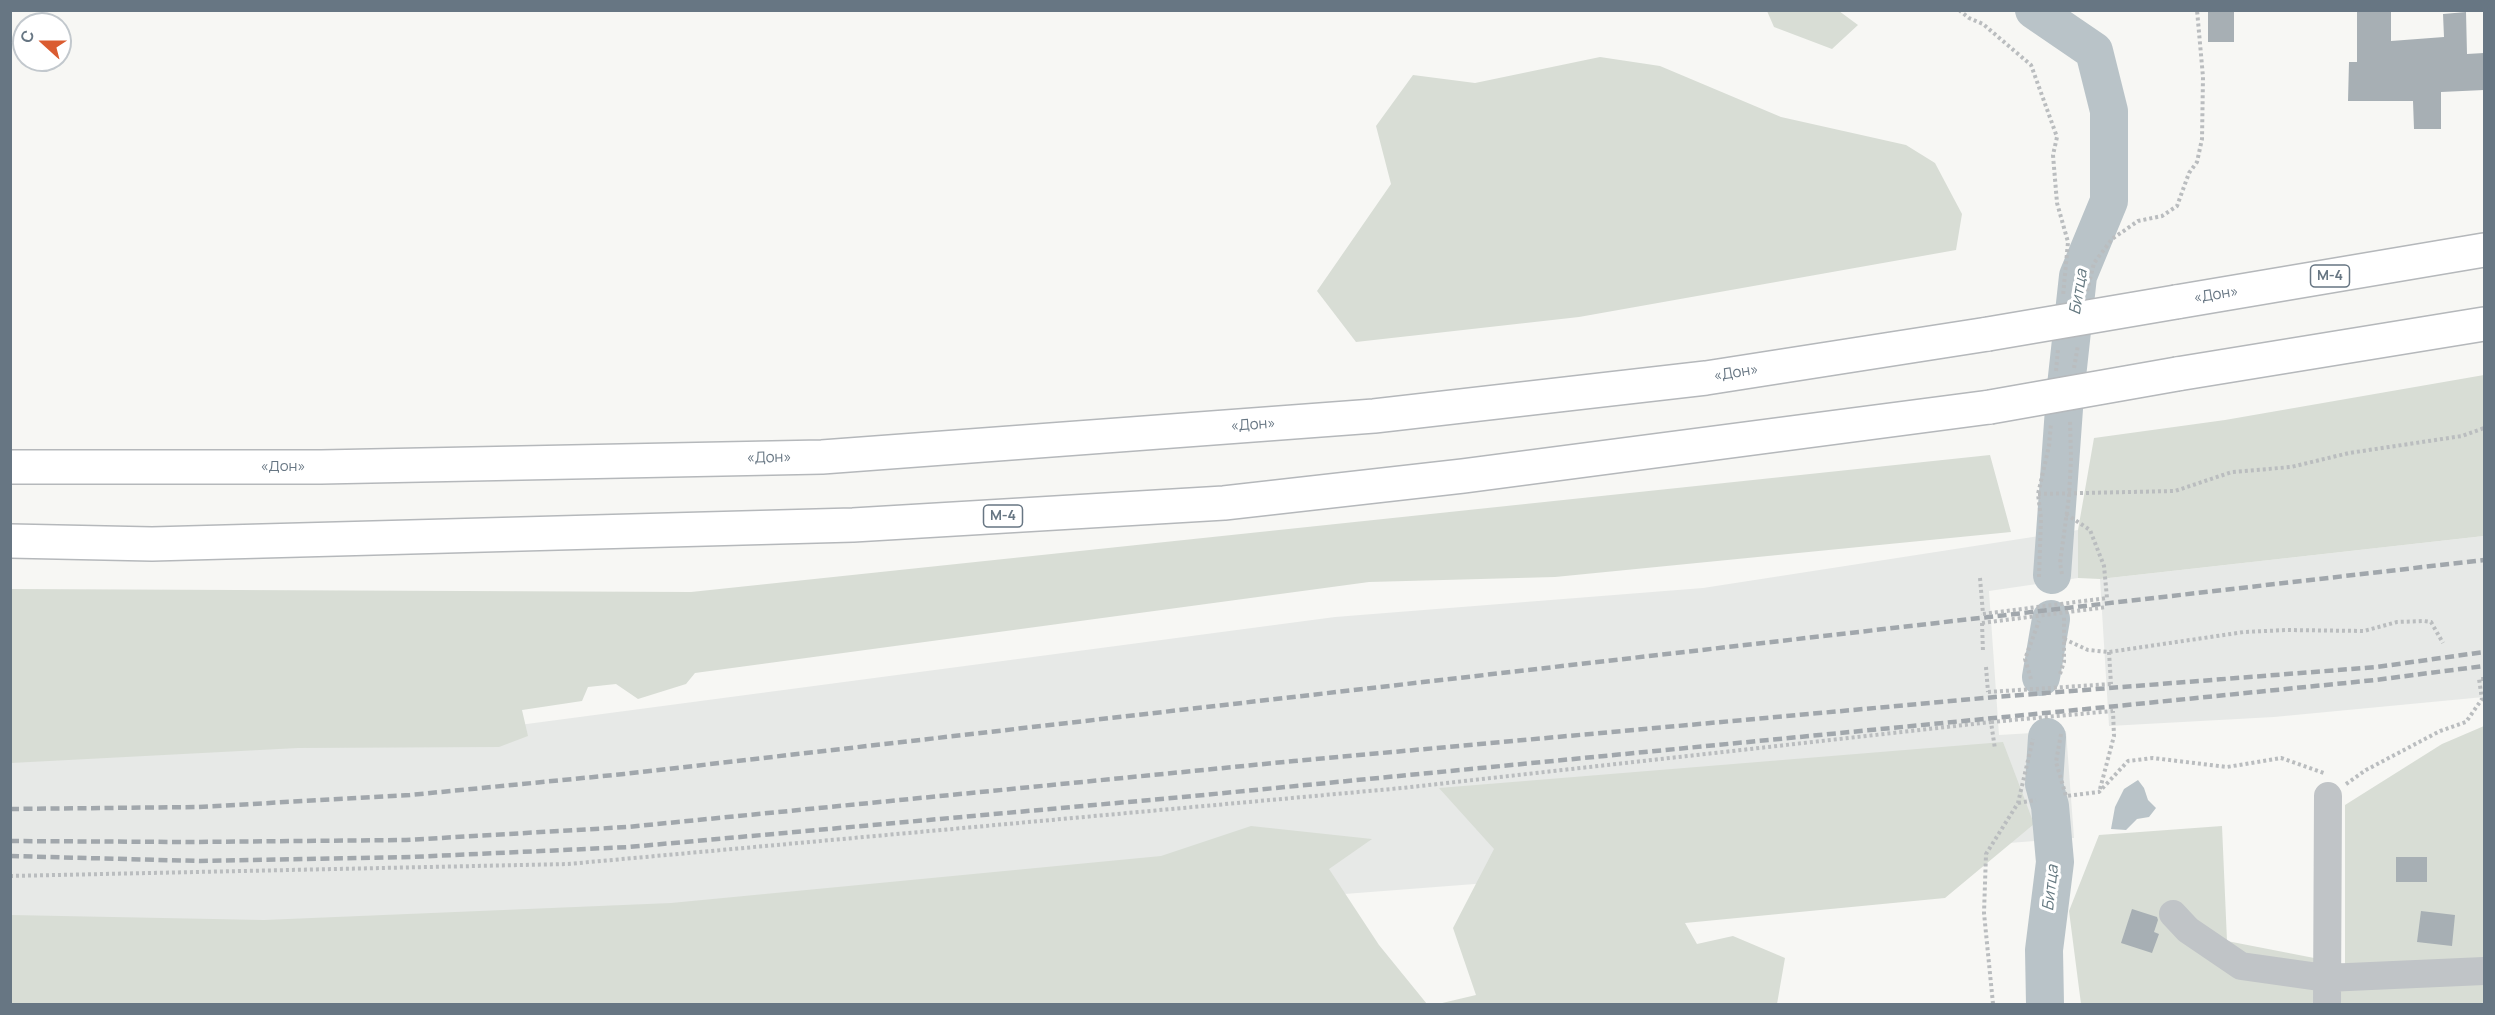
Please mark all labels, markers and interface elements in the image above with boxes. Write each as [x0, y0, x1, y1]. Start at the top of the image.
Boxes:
north arrow [12, 12, 72, 72]
text: С [15, 27, 39, 46]
road number: М-4 [2310, 265, 2350, 287]
water label: Битца [2066, 268, 2092, 316]
street label: «Дон» [2192, 283, 2240, 307]
street label: «Дон» [1712, 361, 1760, 385]
street label: «Дон» [1230, 414, 1276, 436]
street label: «Дон» [746, 449, 792, 467]
street label: «Дон» [261, 458, 305, 476]
road number: М-4 [984, 505, 1022, 527]
water label: Битца [2039, 864, 2063, 912]

